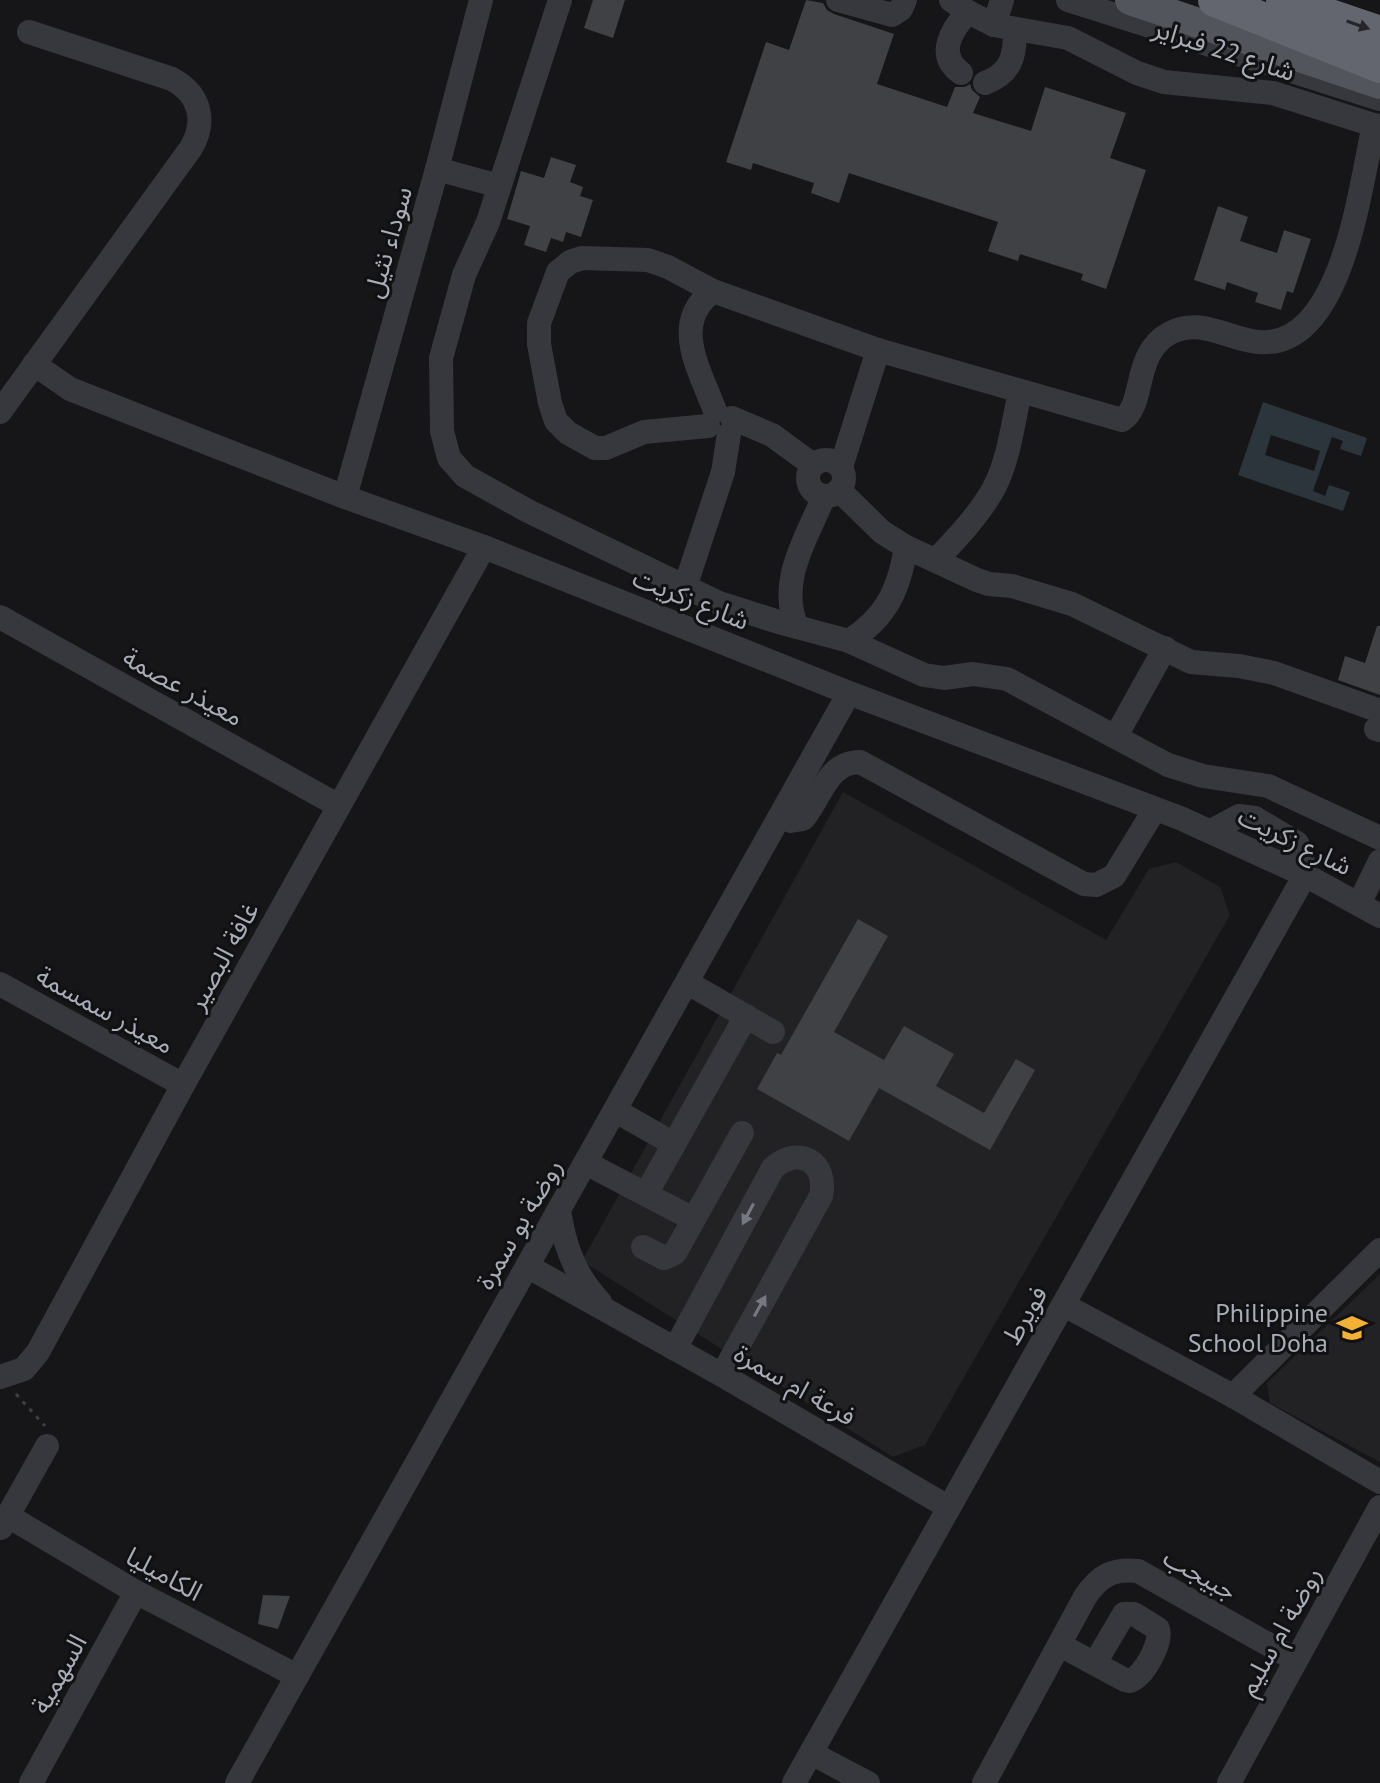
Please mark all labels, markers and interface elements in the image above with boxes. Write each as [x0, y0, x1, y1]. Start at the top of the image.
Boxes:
street label: شارع 22 فبراير [1147, 11, 1299, 91]
one-way arrow [1346, 20, 1370, 32]
street label: سوداء نثيل [356, 182, 419, 301]
street label: شارع زكريت [627, 560, 754, 640]
street label: معيذر عصمة [117, 640, 249, 733]
street label: شارع زكريت [1232, 799, 1358, 885]
street label: غافة البصير [179, 896, 266, 1016]
street label: معيذر سمسمة [31, 958, 180, 1061]
street label: روضة بو سمرة [468, 1152, 569, 1295]
one-way arrow [742, 1203, 755, 1226]
street label: فويرط [995, 1280, 1054, 1350]
one-way arrow [753, 1295, 767, 1318]
place label: Philippine School Doha [1188, 1296, 1328, 1359]
school or university icon: Philippine School Doha [1335, 1311, 1369, 1345]
street label: فرعة ام سمرة [727, 1337, 862, 1436]
street label: الكاميليا [120, 1539, 208, 1608]
street label: جبيجب [1158, 1540, 1243, 1607]
street label: روضة ام سليم [1231, 1560, 1332, 1703]
street label: السهمية [23, 1628, 94, 1719]

